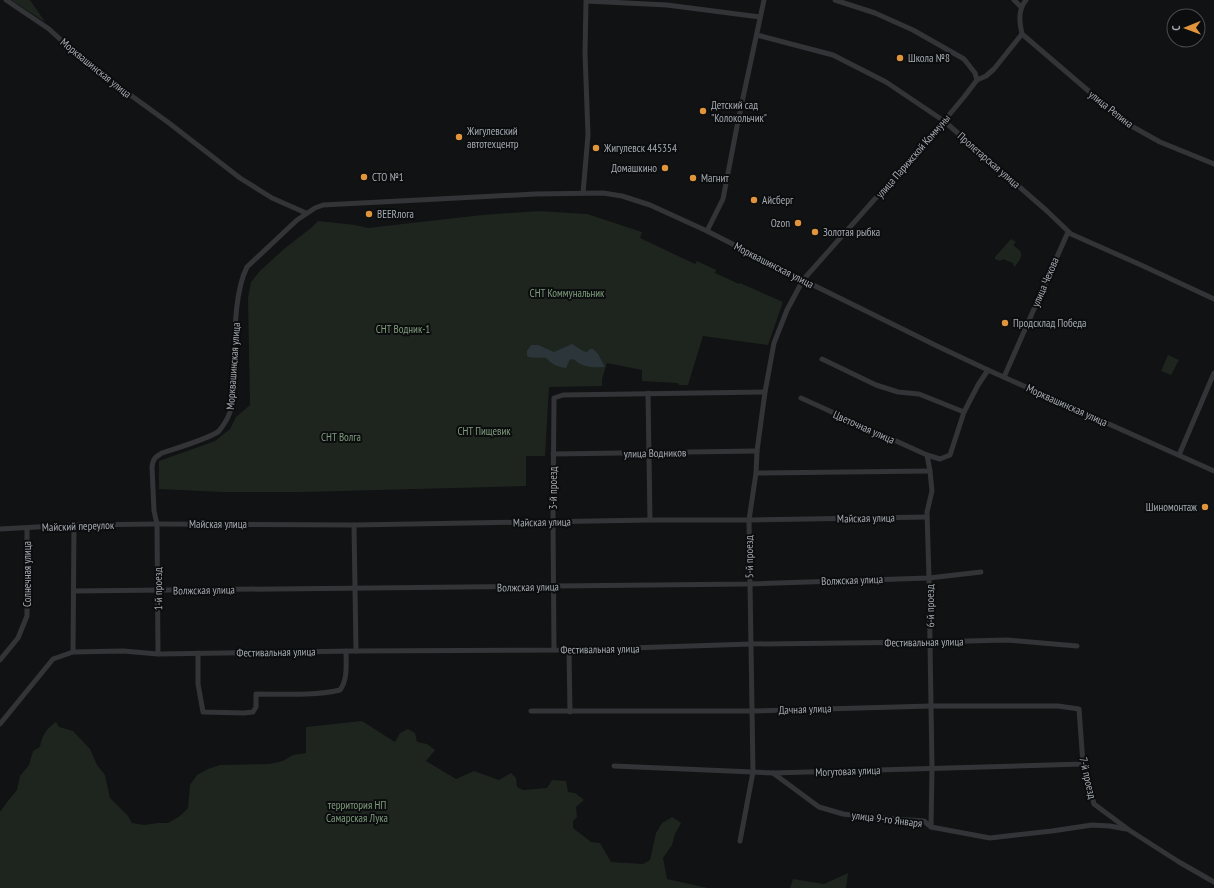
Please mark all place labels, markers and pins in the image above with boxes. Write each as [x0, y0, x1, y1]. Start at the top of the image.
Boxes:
place label: Школа №8 [908, 51, 950, 65]
marker: Школа №8 [895, 53, 905, 63]
place label: Детский сад "Колокольчик" [711, 98, 767, 125]
marker: Детский сад "Колокольчик" [698, 106, 708, 116]
place label: Жигулевский автотехцентр [466, 124, 519, 151]
marker: Жигулевский автотехцентр [454, 132, 464, 142]
place label: Жигулевск 445354 [603, 141, 677, 155]
marker: Жигулевск 445354 [591, 143, 601, 153]
place label: Домашкино [611, 161, 657, 175]
marker: Домашкино [660, 163, 670, 173]
place label: СТО №1 [372, 170, 404, 184]
place label: Магнит [701, 171, 729, 185]
marker: СТО №1 [359, 172, 369, 182]
marker: Магнит [688, 173, 698, 183]
place label: Айсберг [762, 193, 794, 207]
marker: Айсберг [749, 195, 759, 205]
place label: BEERлога [377, 207, 414, 221]
marker: BEERлога [364, 209, 374, 219]
place label: Ozon [771, 216, 790, 230]
marker: Ozon [793, 218, 803, 228]
place label: Золотая рыбка [823, 225, 880, 239]
marker: Золотая рыбка [810, 227, 820, 237]
place label: Продсклад Победа [1013, 316, 1086, 330]
marker: Продсклад Победа [1000, 318, 1010, 328]
place label: Шиномонтаж [1146, 500, 1197, 514]
marker: Шиномонтаж [1200, 502, 1210, 512]

